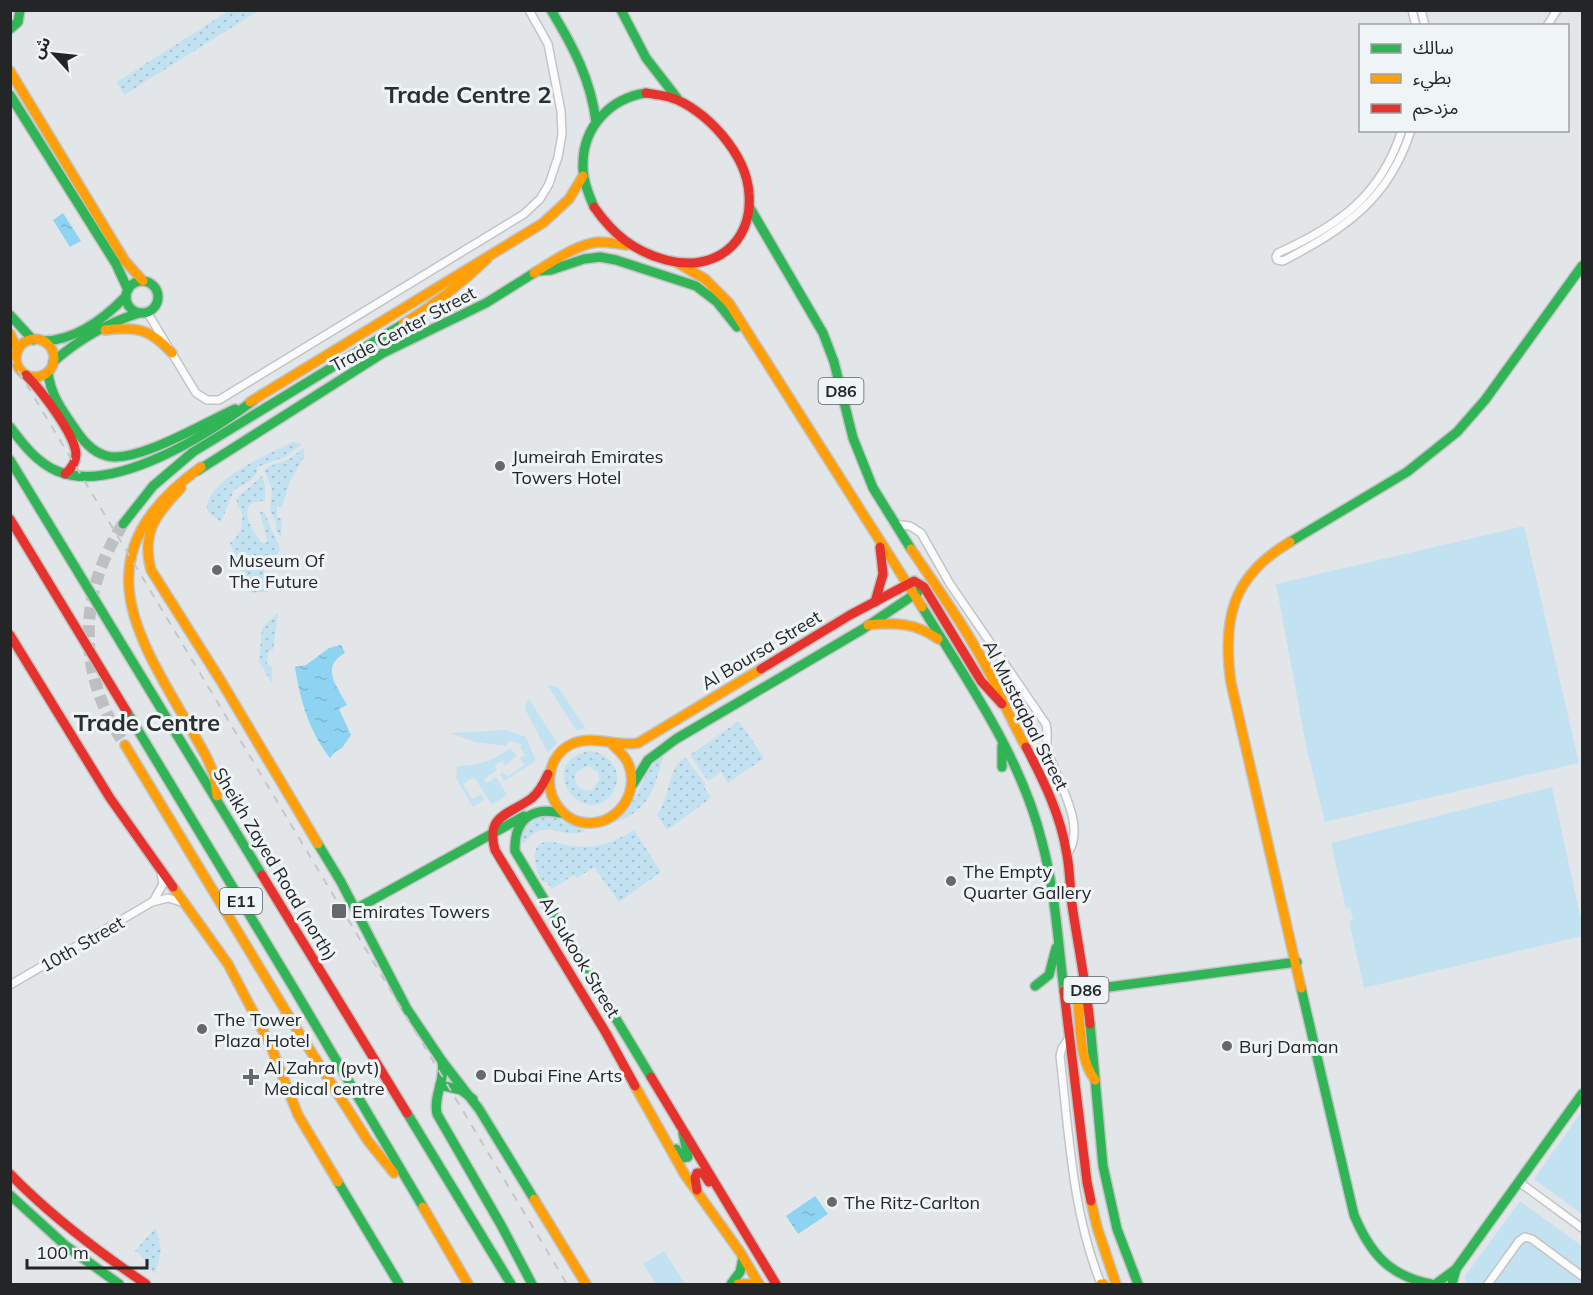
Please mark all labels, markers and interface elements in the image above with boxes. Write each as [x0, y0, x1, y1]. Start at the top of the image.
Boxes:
north arrow [24, 24, 84, 84]
legend [1359, 24, 1569, 132]
text: ش [27, 33, 55, 61]
text: سالك [1413, 36, 1454, 59]
text: بطيء [1413, 66, 1451, 91]
district label: Trade Centre 2 [384, 79, 552, 109]
text: مزدحم [1413, 96, 1458, 121]
street label: Trade Center Street [326, 281, 480, 377]
road number: D86 [818, 378, 864, 404]
place label: Jumeirah Emirates Towers Hotel [512, 445, 664, 489]
marker: Jumeirah Emirates Towers Hotel [493, 459, 507, 473]
place label: Museum Of The Future [229, 549, 325, 593]
marker: Museum Of The Future [210, 563, 224, 577]
street label: Al Boursa Street [697, 605, 825, 695]
street label: Al Mustaqbal Street [978, 636, 1074, 794]
district label: Trade Centre [74, 707, 220, 737]
street label: Sheikh Zayed Road (north) [208, 763, 342, 965]
place label: The Empty Quarter Gallery [963, 860, 1092, 904]
marker: The Empty Quarter Gallery [944, 874, 958, 888]
road number: E11 [220, 888, 262, 914]
street label: Al Sukook Street [535, 892, 625, 1022]
place label: Emirates Towers [352, 900, 490, 923]
marker: Emirates Towers [330, 902, 348, 920]
street label: 10th Street [36, 911, 128, 977]
road number: D86 [1064, 977, 1108, 1003]
place label: The Tower Plaza Hotel [214, 1008, 310, 1052]
marker: The Tower Plaza Hotel [195, 1022, 209, 1036]
place label: Burj Daman [1239, 1035, 1339, 1058]
marker: Burj Daman [1220, 1039, 1234, 1053]
place label: Al Zahra (pvt) Medical centre [264, 1056, 385, 1100]
place label: Dubai Fine Arts [493, 1064, 622, 1087]
marker: Al Zahra (pvt) Medical centre [242, 1068, 260, 1086]
marker: Dubai Fine Arts [474, 1068, 488, 1082]
place label: The Ritz-Carlton [844, 1191, 980, 1214]
marker: The Ritz-Carlton [825, 1195, 839, 1209]
scale bar [27, 1232, 147, 1270]
text: 100 m [36, 1241, 89, 1264]

